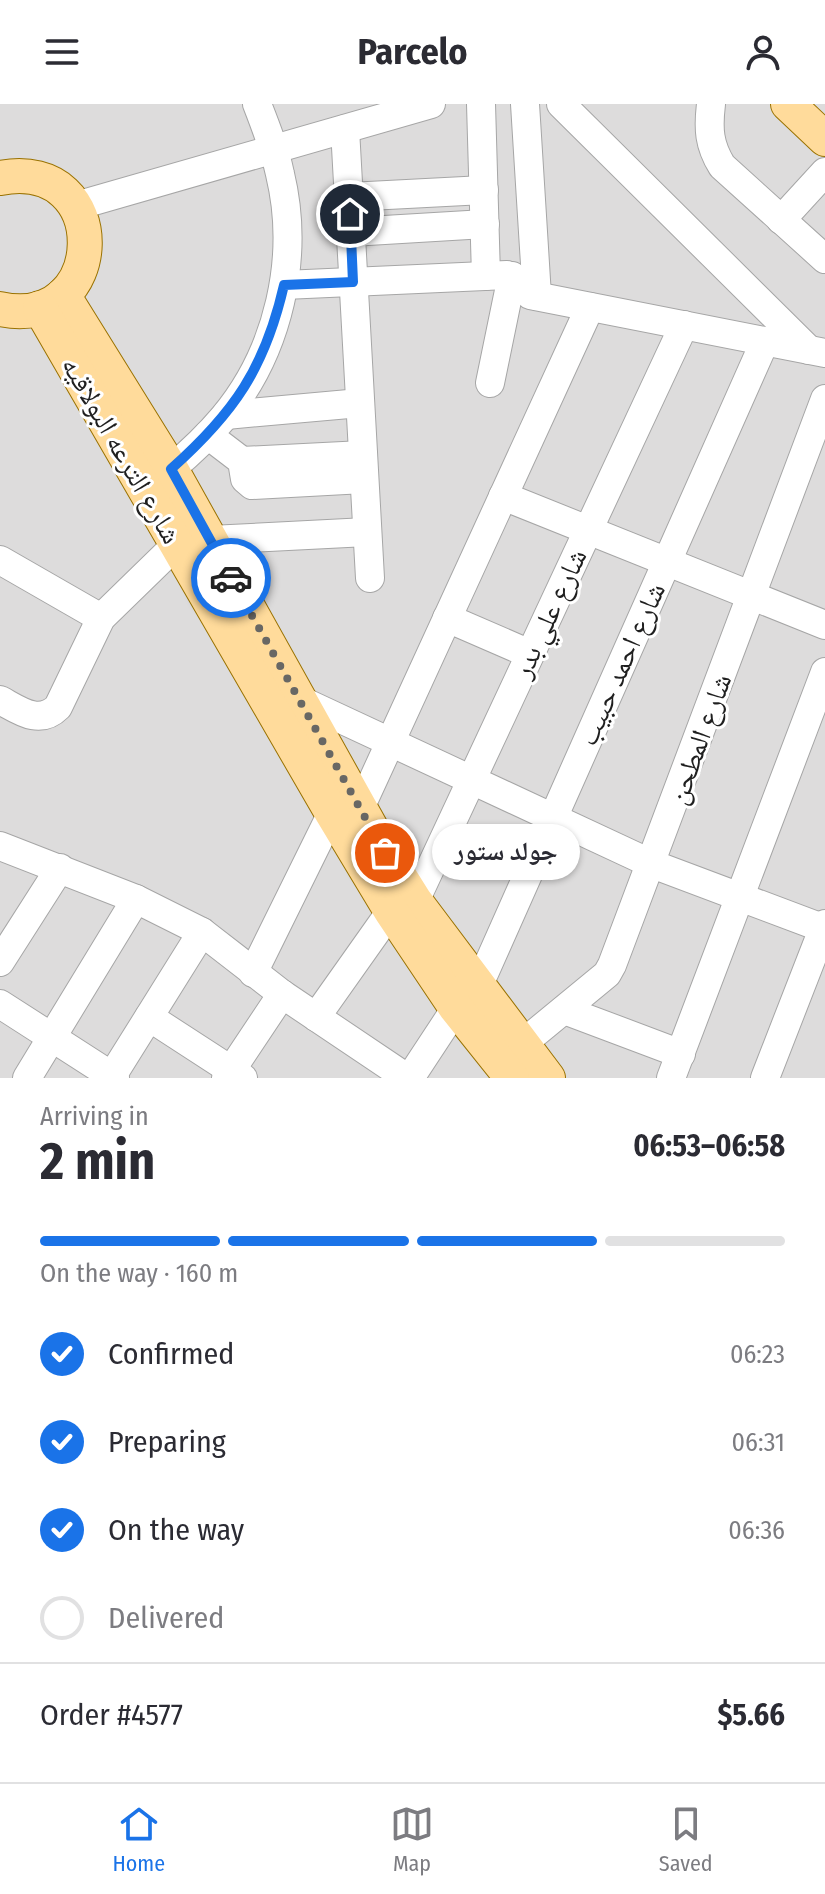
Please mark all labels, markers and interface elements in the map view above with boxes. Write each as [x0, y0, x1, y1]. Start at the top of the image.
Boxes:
icon: menu [40, 30, 84, 74]
text: Parcelo [357, 30, 468, 74]
icon: person [741, 30, 785, 74]
pin [316, 180, 384, 248]
icon: home [328, 192, 372, 236]
street label: شارع الترعه البولاقيه [54, 351, 188, 550]
courier [191, 538, 271, 618]
street label: شارع علي بدر [505, 544, 599, 686]
icon: car [209, 556, 253, 600]
street label: شارع احمد حبيب [571, 578, 673, 751]
street label: شارع المطحن [661, 669, 739, 809]
pin [351, 819, 419, 887]
callout: جولد ستور [433, 825, 581, 881]
icon: bag [363, 831, 407, 875]
text: جولد ستور [454, 836, 558, 867]
text: Arriving in [40, 1101, 149, 1132]
text: 06:53–06:58 [633, 1128, 785, 1164]
text: 2 min [40, 1130, 155, 1193]
text: On the way · 160 m [40, 1258, 238, 1289]
icon: check [40, 1332, 84, 1376]
text: Confirmed [108, 1336, 234, 1372]
text: 06:23 [730, 1339, 785, 1370]
icon: check [40, 1420, 84, 1464]
text: Preparing [108, 1424, 226, 1460]
text: 06:31 [732, 1427, 785, 1458]
icon: check [40, 1508, 84, 1552]
text: On the way [108, 1512, 244, 1548]
text: 06:36 [728, 1515, 785, 1546]
text: Delivered [108, 1600, 224, 1636]
text: Order #4577 [40, 1697, 183, 1733]
text: $5.66 [717, 1697, 785, 1733]
tab: Home [112, 1802, 165, 1877]
tab: Map [390, 1802, 434, 1877]
tab: Saved [659, 1802, 713, 1877]

